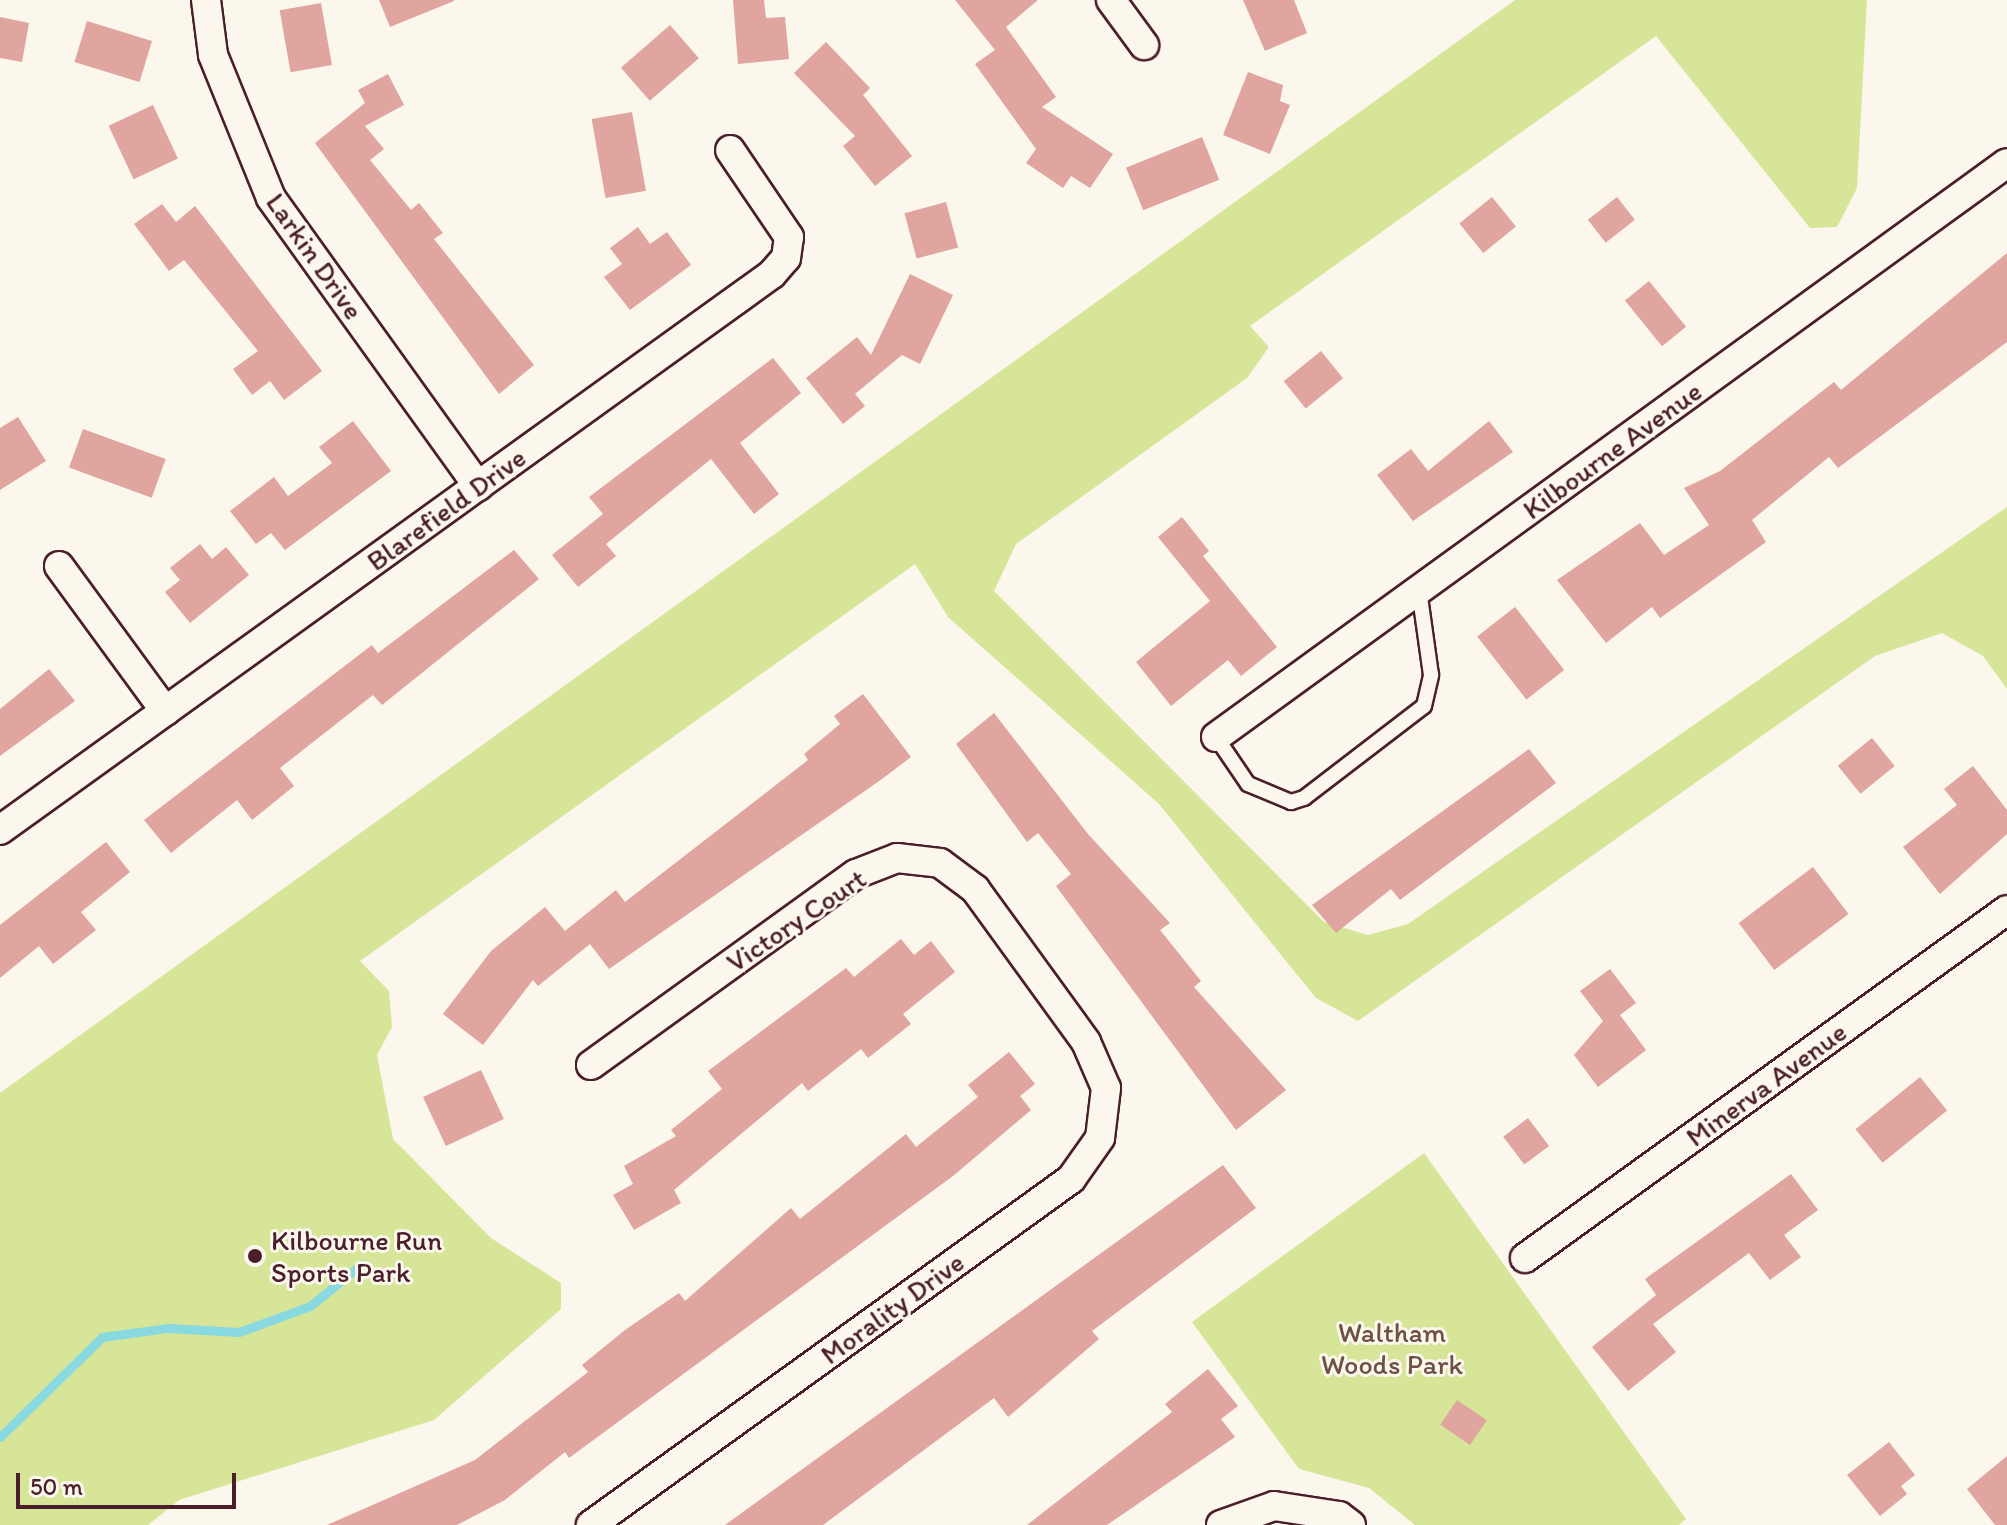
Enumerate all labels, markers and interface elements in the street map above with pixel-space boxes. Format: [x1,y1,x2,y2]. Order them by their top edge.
street label: Larkin Drive [259,186,371,326]
street label: Kilbourne Avenue [1517,374,1707,526]
street label: Blarefield Drive [360,440,532,578]
street label: Victory Court [720,861,872,979]
street label: Minerva Avenue [1679,1015,1853,1153]
place label: Kilbourne Run Sports Park [271,1223,443,1289]
street label: Morality Drive [814,1245,970,1371]
marker: Kilbourne Run Sports Park [246,1247,264,1265]
park label: Waltham Woods Park [1322,1315,1462,1381]
scale bar [20,1457,240,1507]
text: 50 m [30,1472,83,1501]

